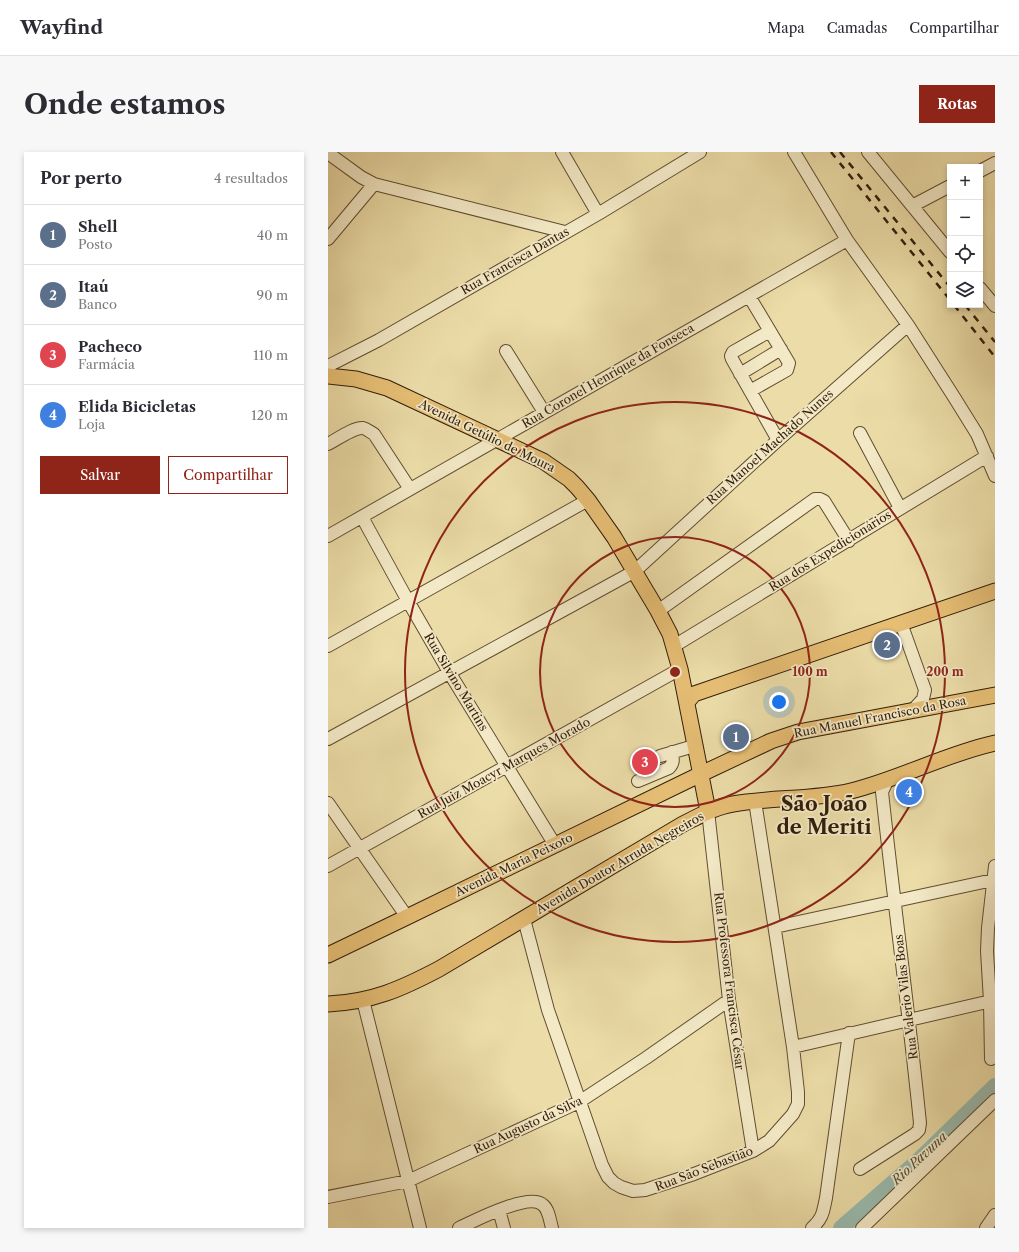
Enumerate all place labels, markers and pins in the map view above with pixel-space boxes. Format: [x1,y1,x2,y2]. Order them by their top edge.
pin: 2 [874,630,900,660]
centre of rings [668,665,682,679]
pin: 1 [723,722,749,752]
pin: 3 [632,747,658,777]
pin: 4 [896,777,922,807]

